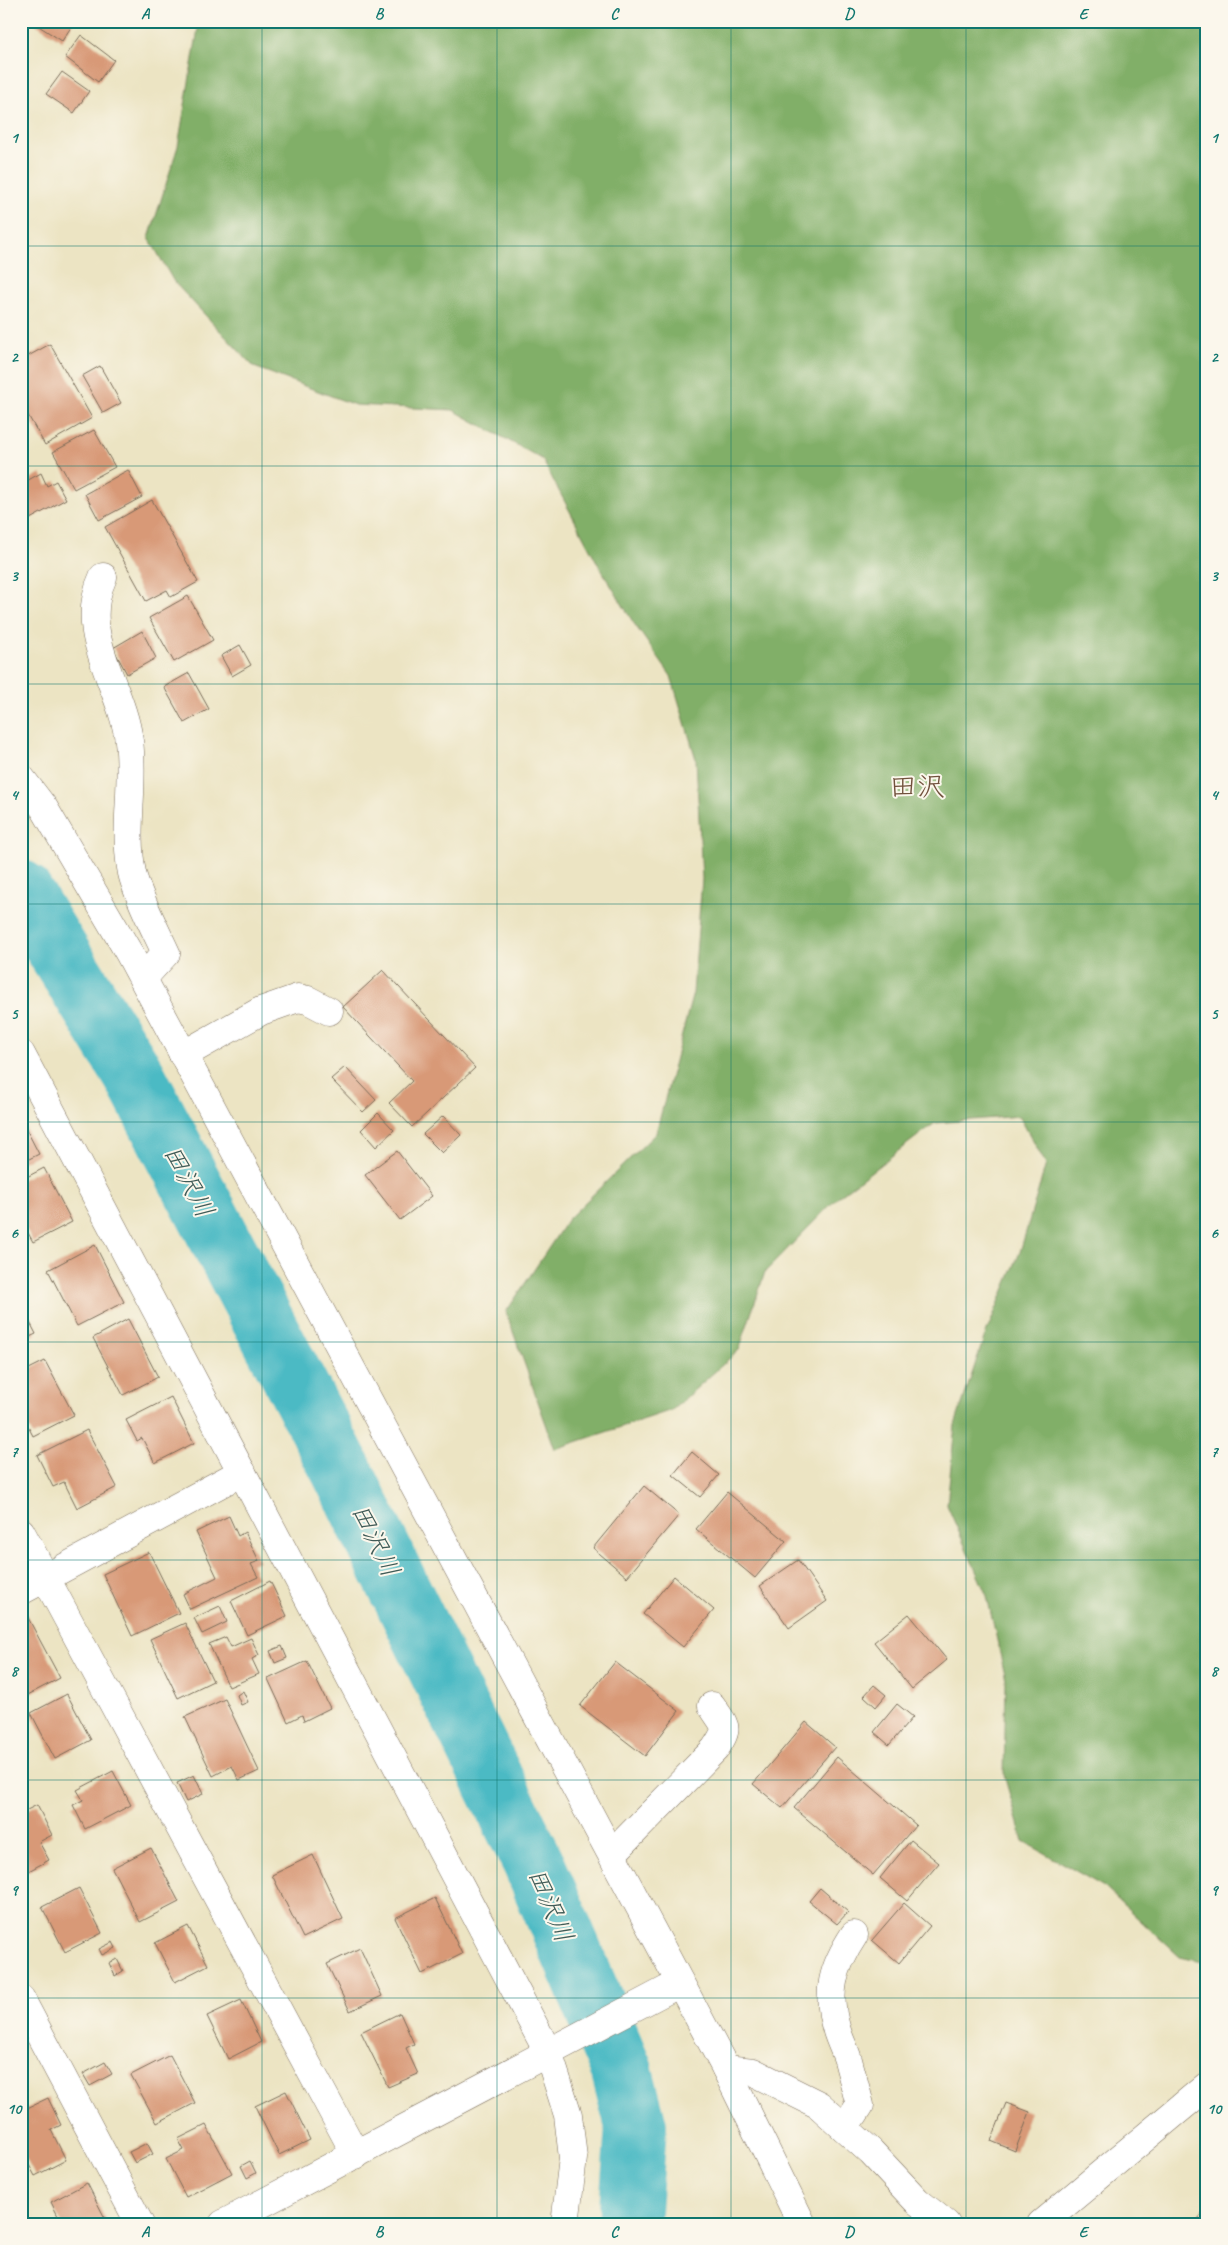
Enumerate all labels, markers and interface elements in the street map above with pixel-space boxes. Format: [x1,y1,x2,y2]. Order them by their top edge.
text: A [141,4,151,24]
text: B [375,4,385,24]
text: C [610,4,620,24]
text: D [844,4,855,24]
text: E [1079,4,1090,24]
text: 1 [10,128,19,148]
text: 1 [1210,128,1219,148]
text: 2 [10,347,19,367]
text: 2 [1210,347,1219,367]
text: 3 [10,566,19,586]
text: 3 [1210,566,1219,586]
district label: 田沢 [889,769,945,804]
text: 4 [10,785,19,805]
text: 4 [1210,785,1219,805]
text: 5 [11,1004,20,1024]
text: 5 [1211,1004,1220,1024]
water label: 田沢川 [156,1139,221,1223]
text: 6 [10,1223,19,1243]
text: 6 [1210,1223,1219,1243]
text: 7 [10,1442,19,1462]
text: 7 [1210,1442,1219,1462]
water label: 田沢川 [344,1498,407,1583]
text: 8 [10,1661,19,1681]
text: 8 [1210,1661,1219,1681]
water label: 田沢川 [520,1863,581,1948]
text: 9 [10,1880,19,1900]
text: 9 [1210,1880,1219,1900]
text: 10 [7,2099,23,2119]
text: 10 [1207,2099,1223,2119]
text: A [141,2222,151,2242]
text: B [375,2222,385,2242]
text: C [610,2222,620,2242]
text: D [844,2222,855,2242]
text: E [1079,2222,1090,2242]

